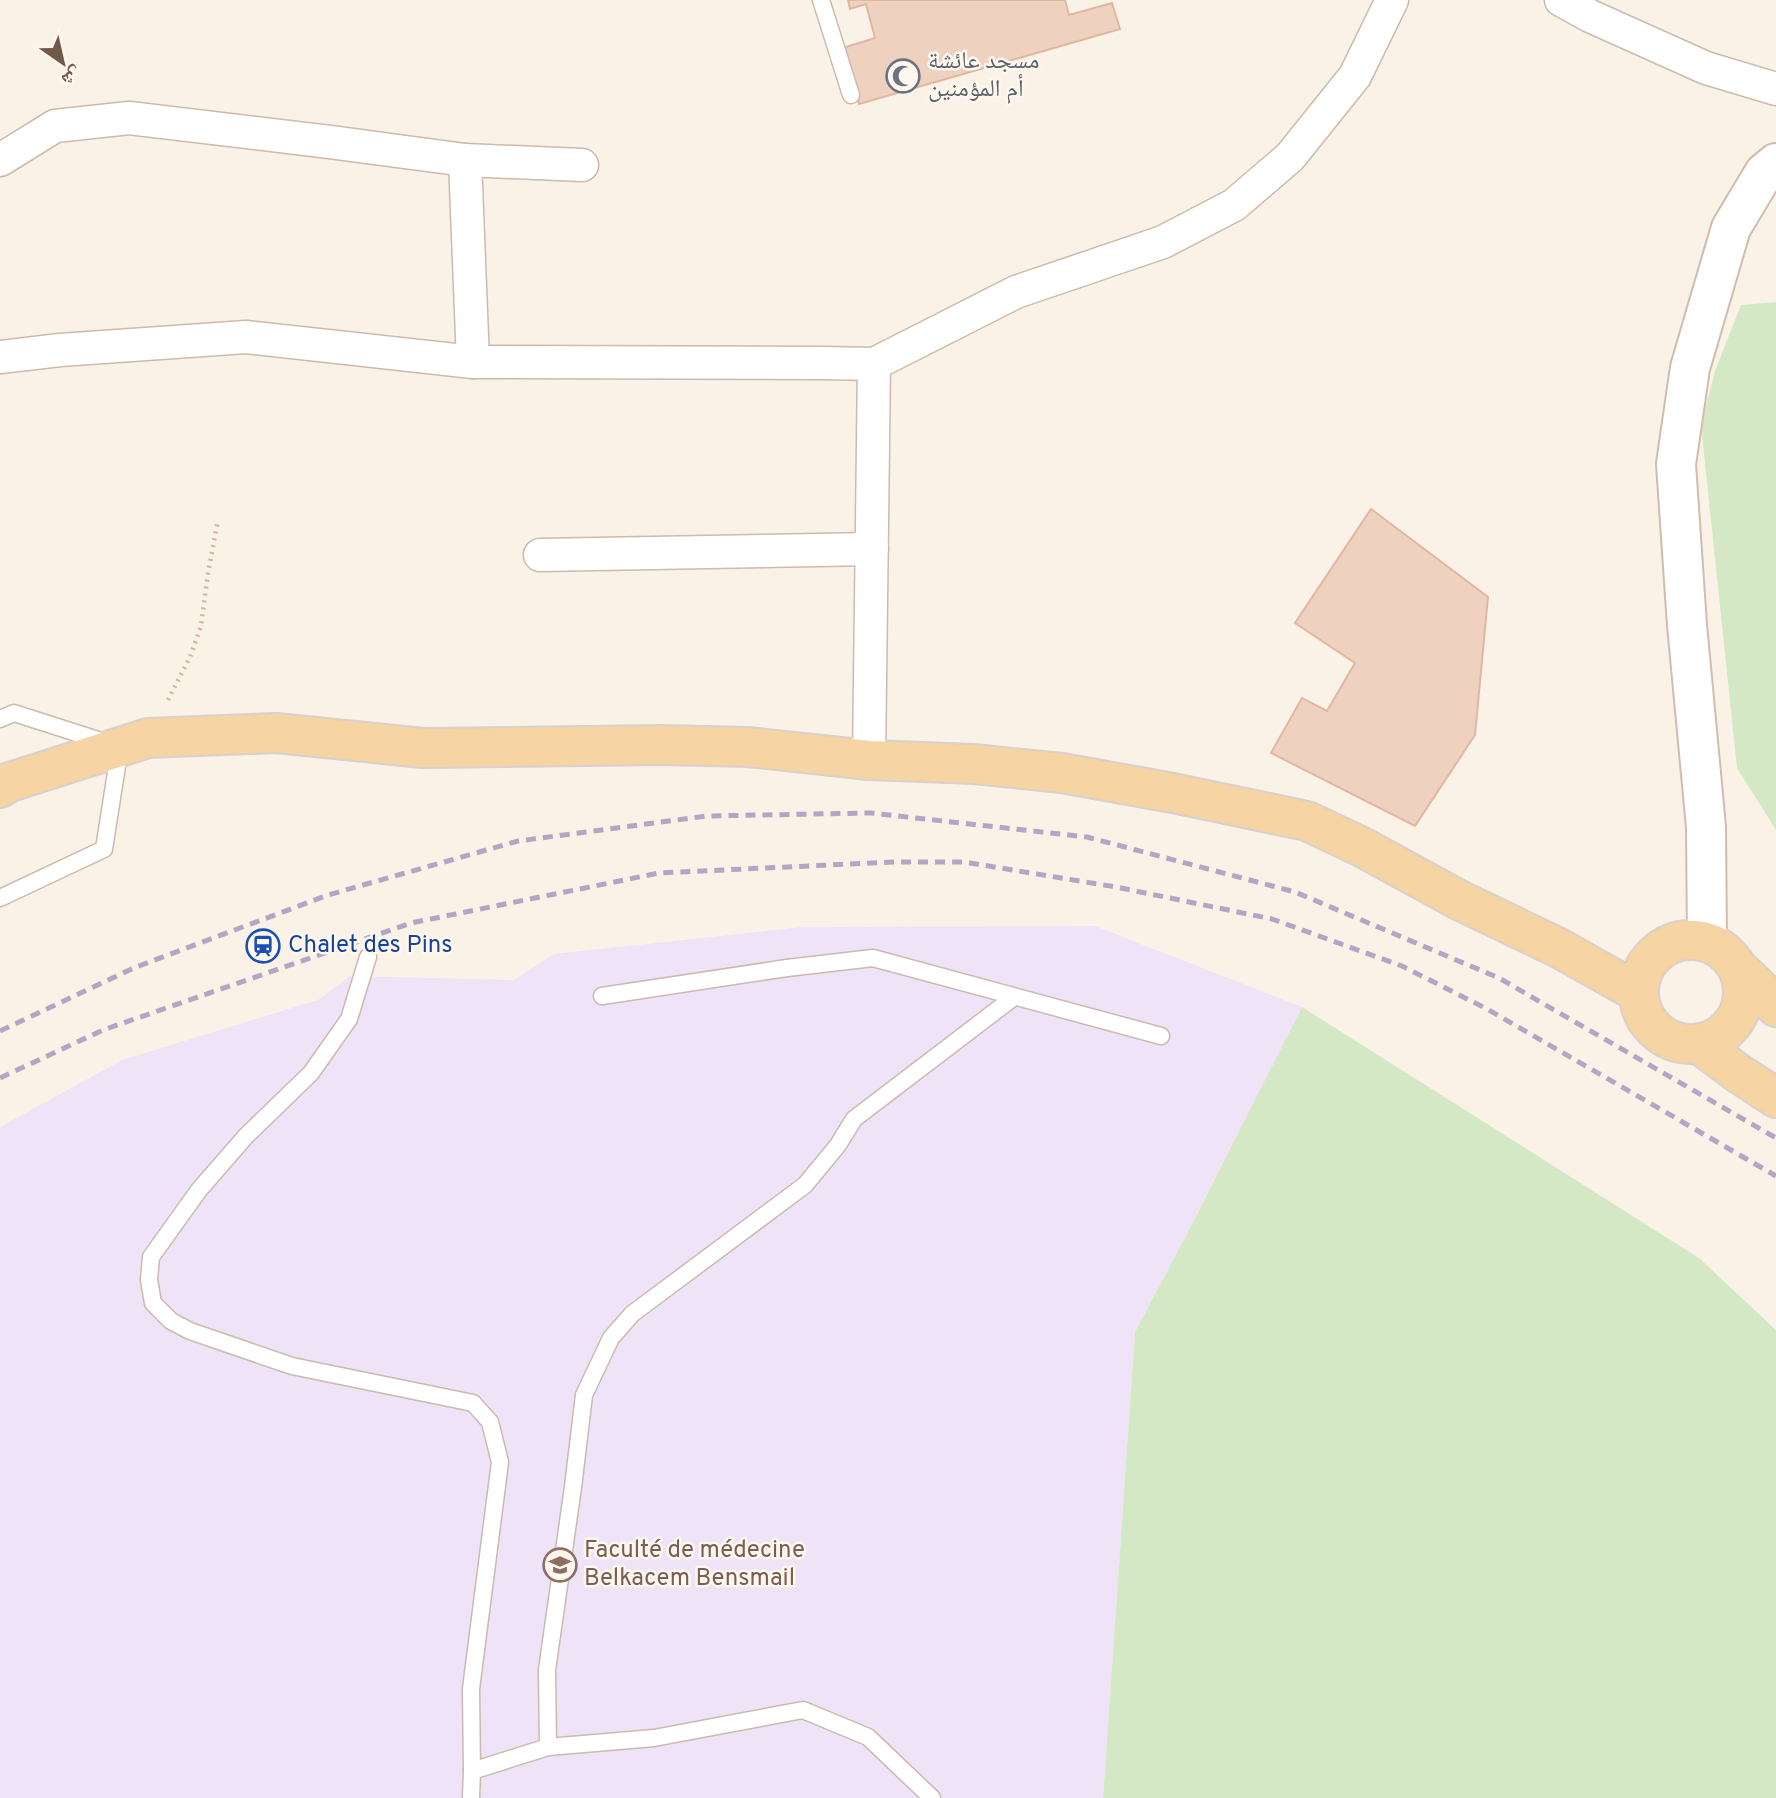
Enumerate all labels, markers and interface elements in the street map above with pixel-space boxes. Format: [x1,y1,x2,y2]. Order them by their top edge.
north arrow [28,28,98,98]
place label: مسجد عائشة أم المؤمنين [928,47,1039,105]
mosque icon: مسجد عائشة أم المؤمنين [884,57,922,95]
text: ش [56,60,86,91]
station icon: Chalet des Pins [244,927,282,965]
place label: Chalet des Pins [288,931,453,961]
place label: Faculté de médecine Belkacem Bensmail [584,1536,805,1594]
school or university icon: Faculté de médecine Belkacem Bensmail [541,1546,579,1584]

